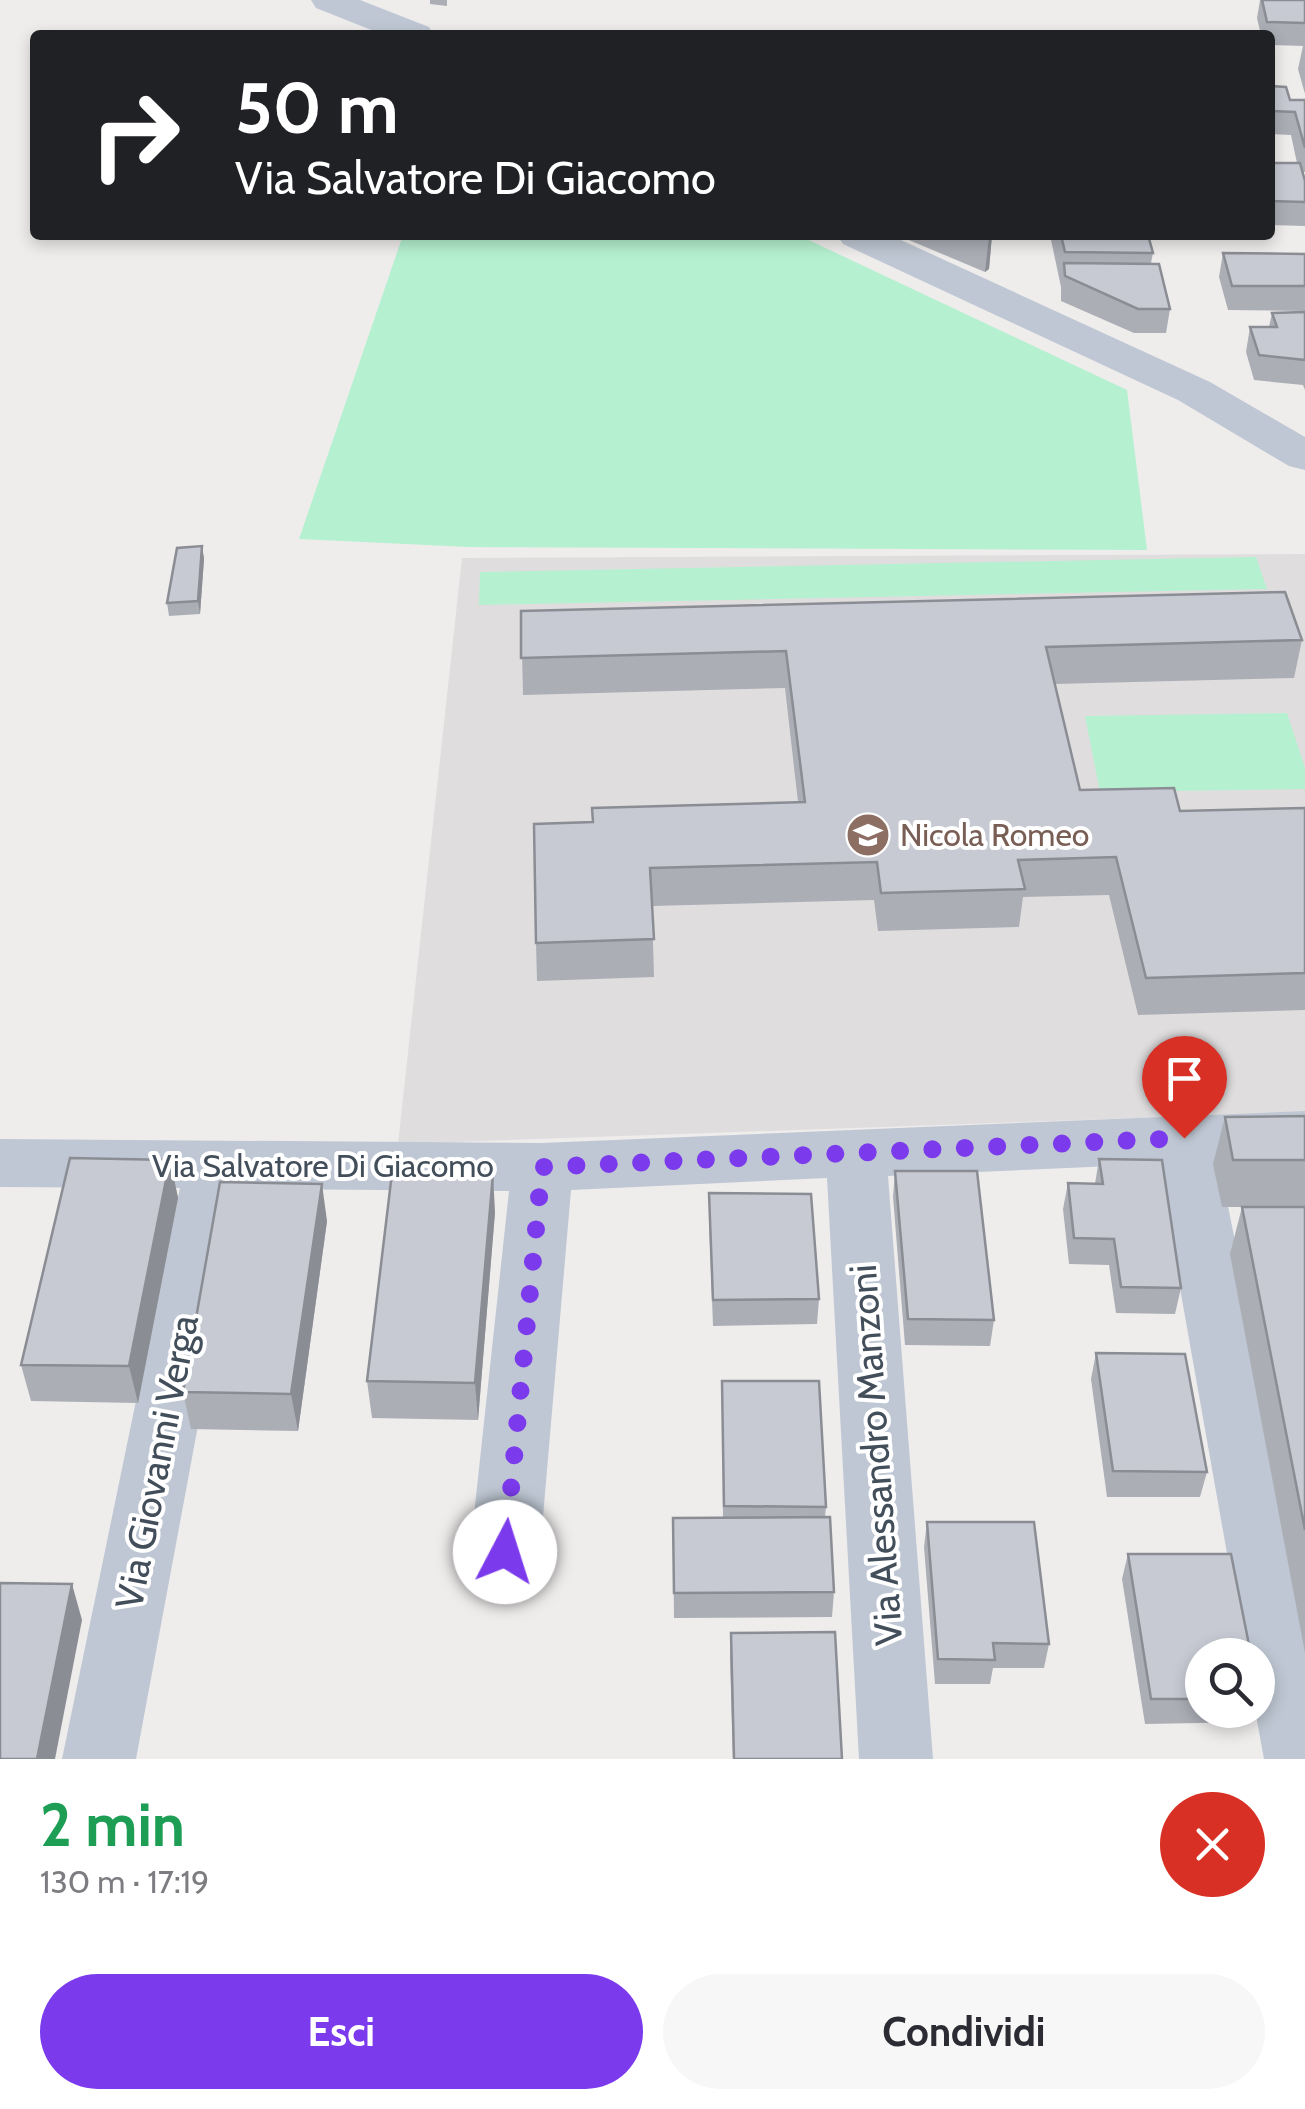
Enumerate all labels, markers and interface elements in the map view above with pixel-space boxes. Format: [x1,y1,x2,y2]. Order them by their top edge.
text: 50 m [235,65,399,151]
icon: right [70,70,200,200]
text: Via Salvatore Di Giacomo [235,151,716,205]
school or university icon: Nicola Romeo [845,812,891,858]
place label: Nicola Romeo [900,815,1089,854]
pin [1142,1036,1227,1139]
icon: arrive [1157,1051,1212,1106]
street label: Via Salvatore Di Giacomo [152,1146,494,1185]
street label: Via Alessandro Manzoni [839,1263,912,1647]
street label: Via Giovanni Verga [105,1311,208,1613]
position arrow [453,1500,557,1604]
map controls [1185,1638,1275,1728]
button: search [1185,1638,1275,1728]
text: 2 min [40,1788,185,1861]
button: close [1160,1792,1265,1897]
text: 130 m · 17:19 [40,1862,209,1901]
button: Esci [40,1974,643,2089]
button: Condividi [663,1974,1265,2089]

